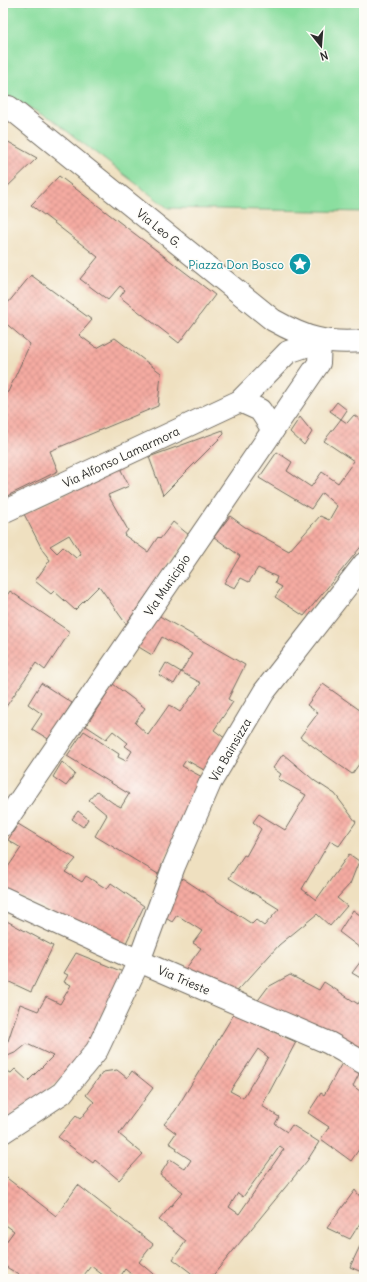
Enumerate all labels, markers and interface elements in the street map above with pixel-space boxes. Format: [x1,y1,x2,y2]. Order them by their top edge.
north arrow [301,26,341,66]
text: N [318,48,330,63]
street label: Via Leo G. [134,205,184,251]
place icon: Piazza Don Bosco [287,251,313,277]
place label: Piazza Don Bosco [188,257,284,272]
street label: Via Alfonso Lamarmora [60,423,182,491]
street label: Via Municipio [141,551,193,619]
street label: Via Bainsizza [206,716,254,784]
street label: Via Trieste [156,962,212,998]

